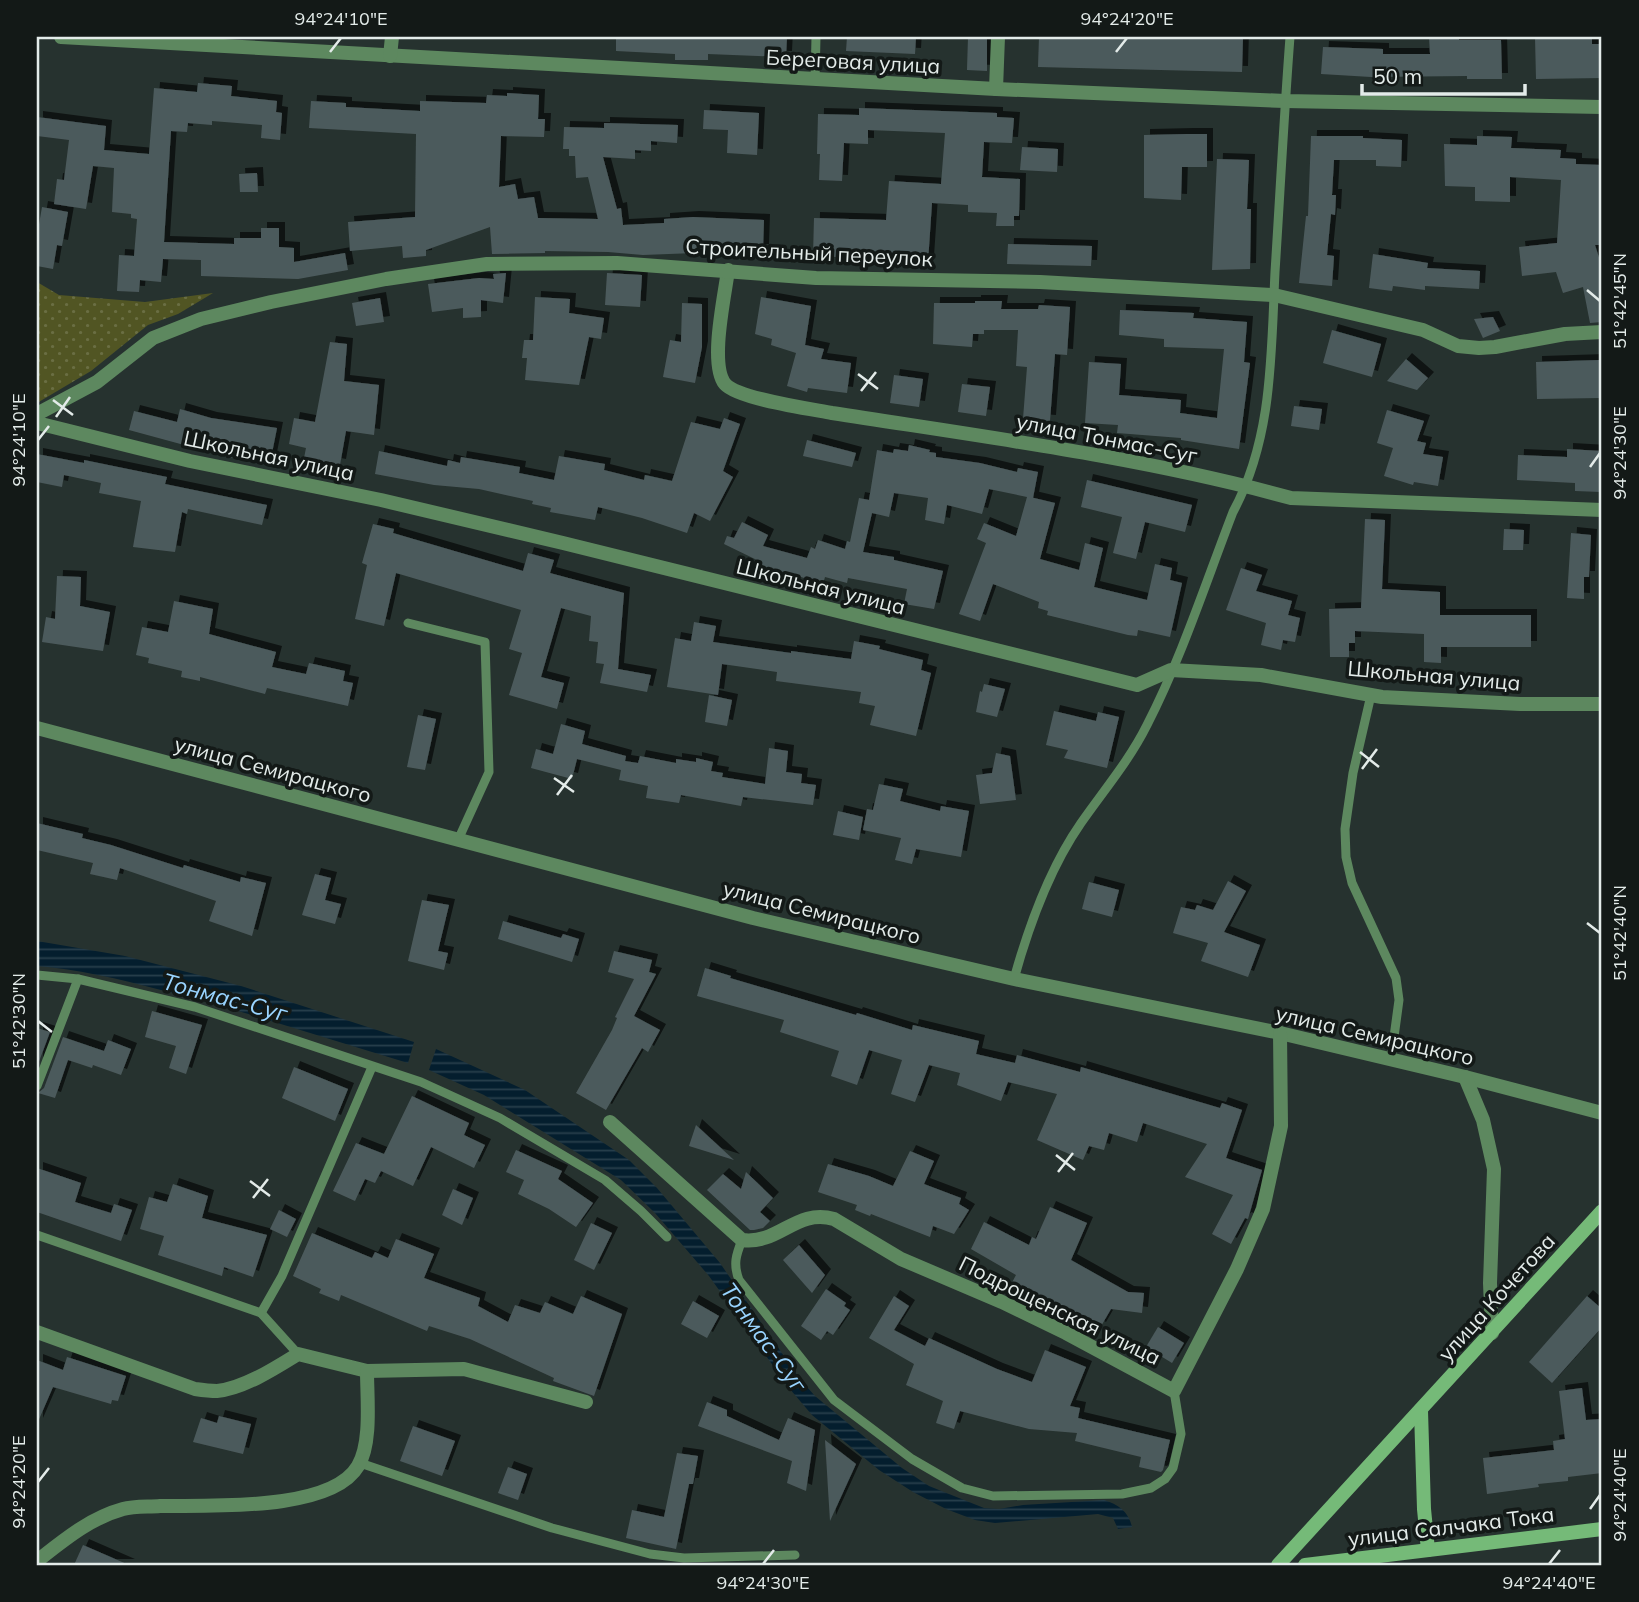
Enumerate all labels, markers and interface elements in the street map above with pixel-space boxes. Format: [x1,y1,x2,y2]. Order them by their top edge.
text: 94°24'10"E [294,7,388,30]
text: 94°24'20"E [1080,7,1174,30]
street label: Береговая улица [765,43,941,79]
scale bar [1362,52,1525,96]
text: 50 m [1373,63,1422,89]
street label: Строительный переулок [685,233,934,271]
text: 51°42'45"N [1608,253,1631,349]
text: 94°24'10"E [7,393,30,487]
text: 94°24'30"E [1608,406,1631,500]
street label: улица Тонмас-Суг [1014,408,1200,468]
street label: Школьная улица [181,424,357,486]
street label: Школьная улица [734,552,908,620]
street label: Школьная улица [1346,654,1522,696]
street label: улица Семирацкого [172,730,374,808]
street label: улица Семирацкого [721,875,923,949]
text: 51°42'40"N [1608,885,1631,981]
water label: Тонмас-Суг [159,966,291,1028]
text: 51°42'30"N [7,973,30,1069]
street label: улица Семирацкого [1273,1000,1477,1070]
street label: улица Кочетова [1432,1228,1560,1366]
street label: Подрощенская улица [955,1250,1165,1370]
water label: Тонмас-Суг [715,1277,814,1398]
text: 94°24'20"E [7,1435,30,1529]
text: 94°24'40"E [1608,1448,1631,1542]
street label: улица Салчака Тока [1346,1500,1556,1552]
text: 94°24'30"E [716,1571,810,1594]
text: 94°24'40"E [1502,1571,1596,1594]

